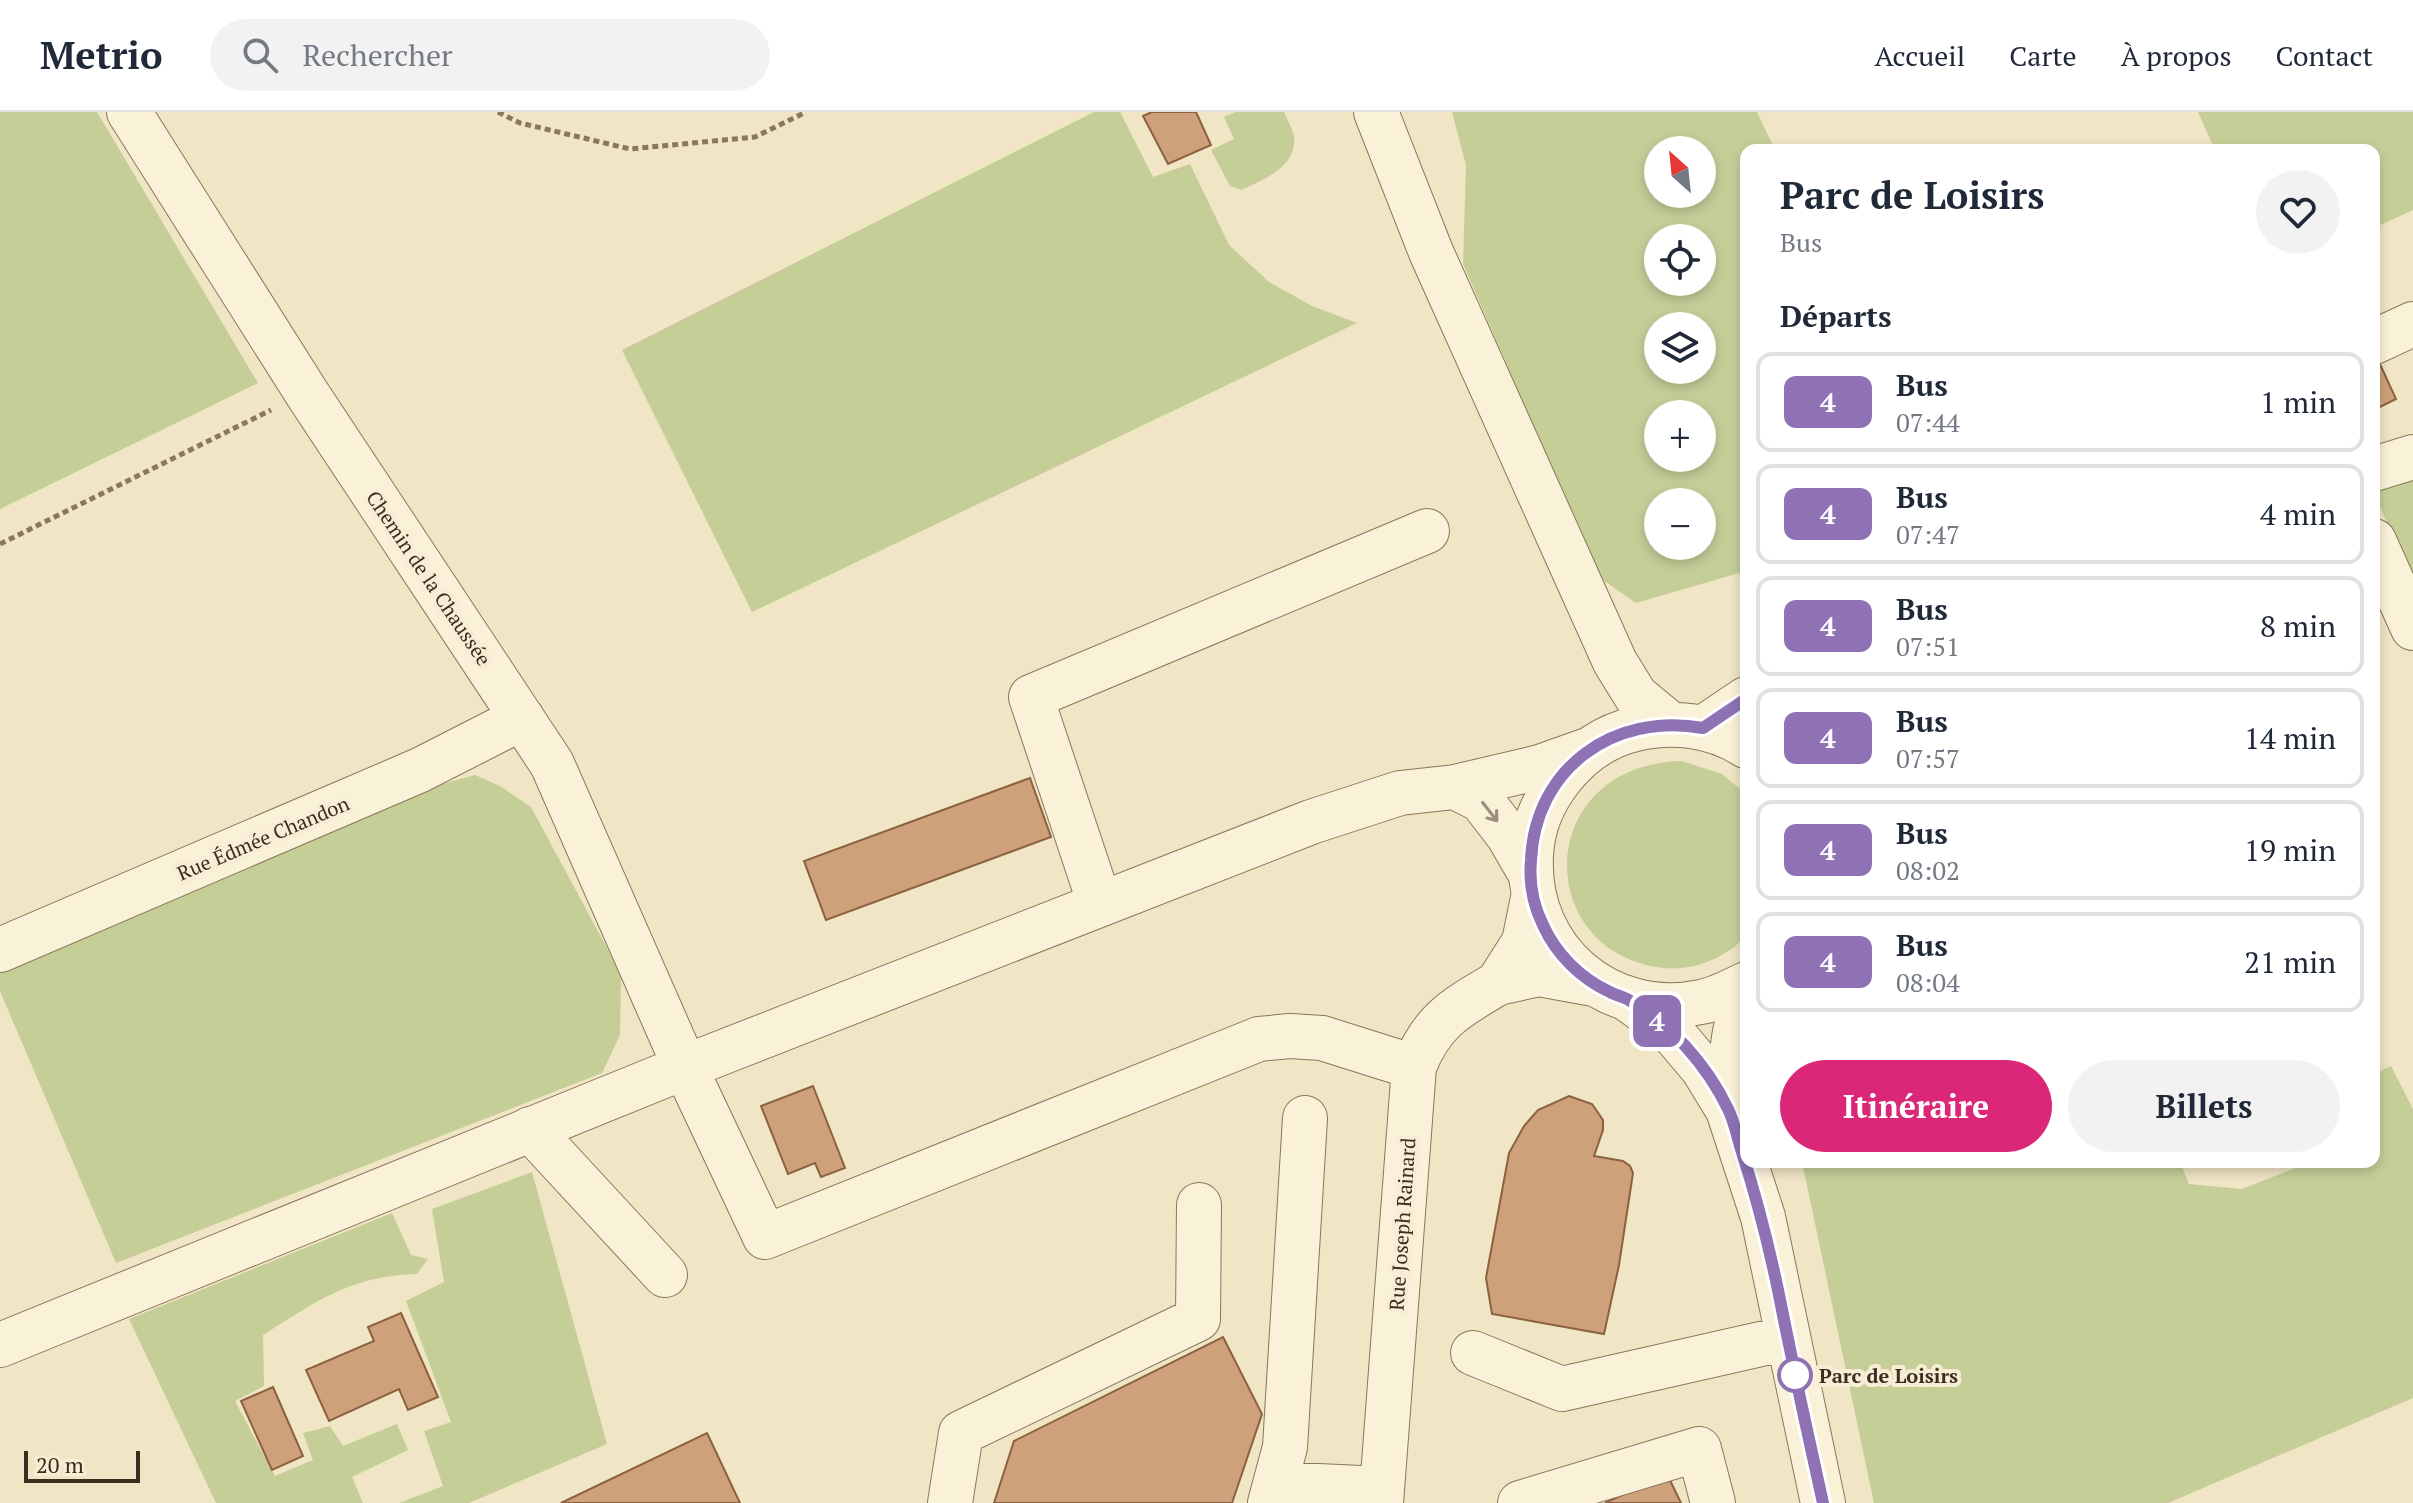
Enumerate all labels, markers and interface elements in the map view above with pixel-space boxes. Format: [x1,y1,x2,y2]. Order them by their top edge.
search box [210,19,770,91]
text: Metrio [40,30,162,80]
icon: search [238,33,282,77]
text: Rechercher [302,35,453,75]
text: Accueil [1875,37,1965,74]
text: Carte [2009,37,2077,74]
text: À propos [2121,37,2232,74]
text: Contact [2276,37,2373,74]
north arrow [1644,136,1716,208]
map controls [1644,136,1716,560]
text: Parc de Loisirs [1780,170,2044,220]
button: heart [2256,170,2340,254]
button: locate [1644,224,1716,296]
text: Bus [1780,225,1822,259]
text: Départs [1780,296,1892,336]
button: layers [1644,312,1716,384]
text: Bus [1896,365,1948,405]
text: 1 min [2260,382,2336,422]
text: 4 [1820,383,1836,420]
button: + [1644,400,1716,472]
text: 07:44 [1896,405,1960,439]
text: Bus [1896,477,1948,517]
street label: Chemin de la Chaussée [360,485,498,671]
button: − [1644,488,1716,560]
text: 4 min [2260,494,2336,534]
text: 4 [1820,495,1836,532]
text: 07:47 [1896,517,1960,551]
text: Bus [1896,589,1948,629]
text: 8 min [2260,606,2336,646]
text: 4 [1820,607,1836,644]
text: 07:51 [1896,629,1960,663]
text: Bus [1896,701,1948,741]
text: 14 min [2244,718,2336,758]
text: 4 [1820,719,1836,756]
text: 07:57 [1896,741,1960,775]
street label: Rue Édmée Chandon [173,789,353,887]
one-way arrow [1481,801,1499,822]
text: Bus [1896,813,1948,853]
text: 19 min [2244,830,2336,870]
text: 4 [1820,831,1836,868]
text: 08:02 [1896,853,1960,887]
text: Bus [1896,925,1948,965]
text: 21 min [2244,942,2336,982]
text: 4 [1820,943,1836,980]
text: 08:04 [1896,965,1960,999]
line badge: 4 [1631,995,1683,1047]
text: 4 [1649,1002,1665,1039]
button: Itinéraire [1780,1060,2052,1152]
button: Billets [2068,1060,2340,1152]
street label: Rue Joseph Rainard [1382,1137,1422,1311]
marker: Parc de Loisirs [1778,1358,1812,1392]
place label: Parc de Loisirs [1819,1362,1958,1389]
scale bar [24,1447,140,1483]
text: 20 m [36,1450,84,1479]

